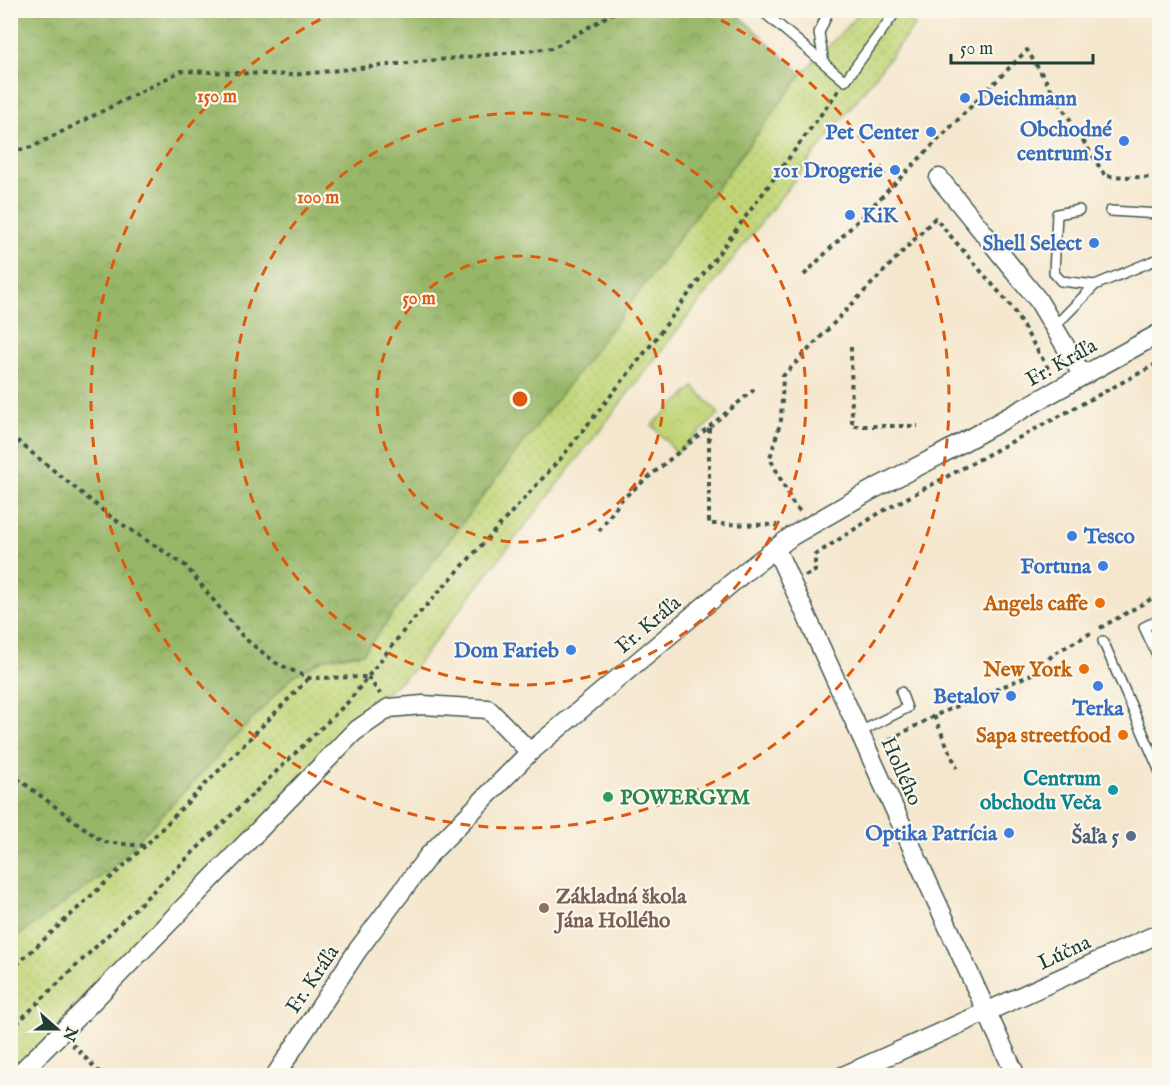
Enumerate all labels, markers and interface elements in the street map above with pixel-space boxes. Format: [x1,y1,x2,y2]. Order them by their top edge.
scale bar [951,27,1094,65]
text: 50 m [960,38,993,61]
text: 150 m [197,86,237,109]
place label: Deichmann [977,86,1077,113]
marker: Deichmann [958,91,972,105]
place label: Obchodné centrum S1 [1017,117,1112,168]
place label: Pet Center [825,120,919,147]
marker: Pet Center [924,125,938,139]
marker: Obchodné centrum S1 [1117,134,1131,148]
place label: 101 Drogerie [773,158,883,185]
marker: 101 Drogerie [888,163,902,177]
text: 100 m [297,187,339,210]
place label: KiK [862,203,899,230]
marker: KiK [843,208,857,222]
place label: Shell Select [982,231,1083,258]
marker: Shell Select [1087,236,1101,250]
text: 50 m [402,288,436,311]
street label: Fr. Kráľa [1021,332,1103,394]
centre of rings [510,389,530,409]
place label: Tesco [1083,524,1136,551]
marker: Tesco [1065,529,1079,543]
place label: Fortuna [1021,554,1092,581]
marker: Fortuna [1096,559,1110,573]
street label: Fr. Kráľa [611,589,688,660]
place label: Angels caffe [983,591,1088,618]
marker: Angels caffe [1093,596,1107,610]
place label: Dom Farieb [454,638,559,665]
marker: Dom Farieb [564,643,578,657]
place label: New York [982,657,1073,684]
marker: New York [1077,662,1091,676]
marker: Terka [1091,679,1105,693]
place label: Betalov [933,684,1000,711]
marker: Betalov [1004,689,1018,703]
place label: Terka [1071,696,1124,723]
place label: Sapa streetfood [976,723,1112,750]
marker: Sapa streetfood [1116,728,1130,742]
street label: Hollého [874,733,928,810]
place label: Centrum obchodu Veča [980,766,1102,817]
marker: Centrum obchodu Veča [1106,783,1120,797]
place label: POWERGYM [620,785,750,812]
marker: POWERGYM [601,790,615,804]
place label: Optika Patrícia [865,821,998,848]
place label: Šaľa 5 [1072,823,1119,851]
marker: Optika Patrícia [1002,826,1016,840]
marker: Šaľa 5 [1124,829,1138,843]
place label: Základná škola Jána Hollého [553,884,687,935]
marker: Základná škola Jána Hollého [537,901,551,915]
street label: Lúčna [1034,929,1096,977]
street label: Fr. Kráľa [281,940,346,1019]
north arrow [27,999,87,1059]
text: N [57,1023,81,1044]

